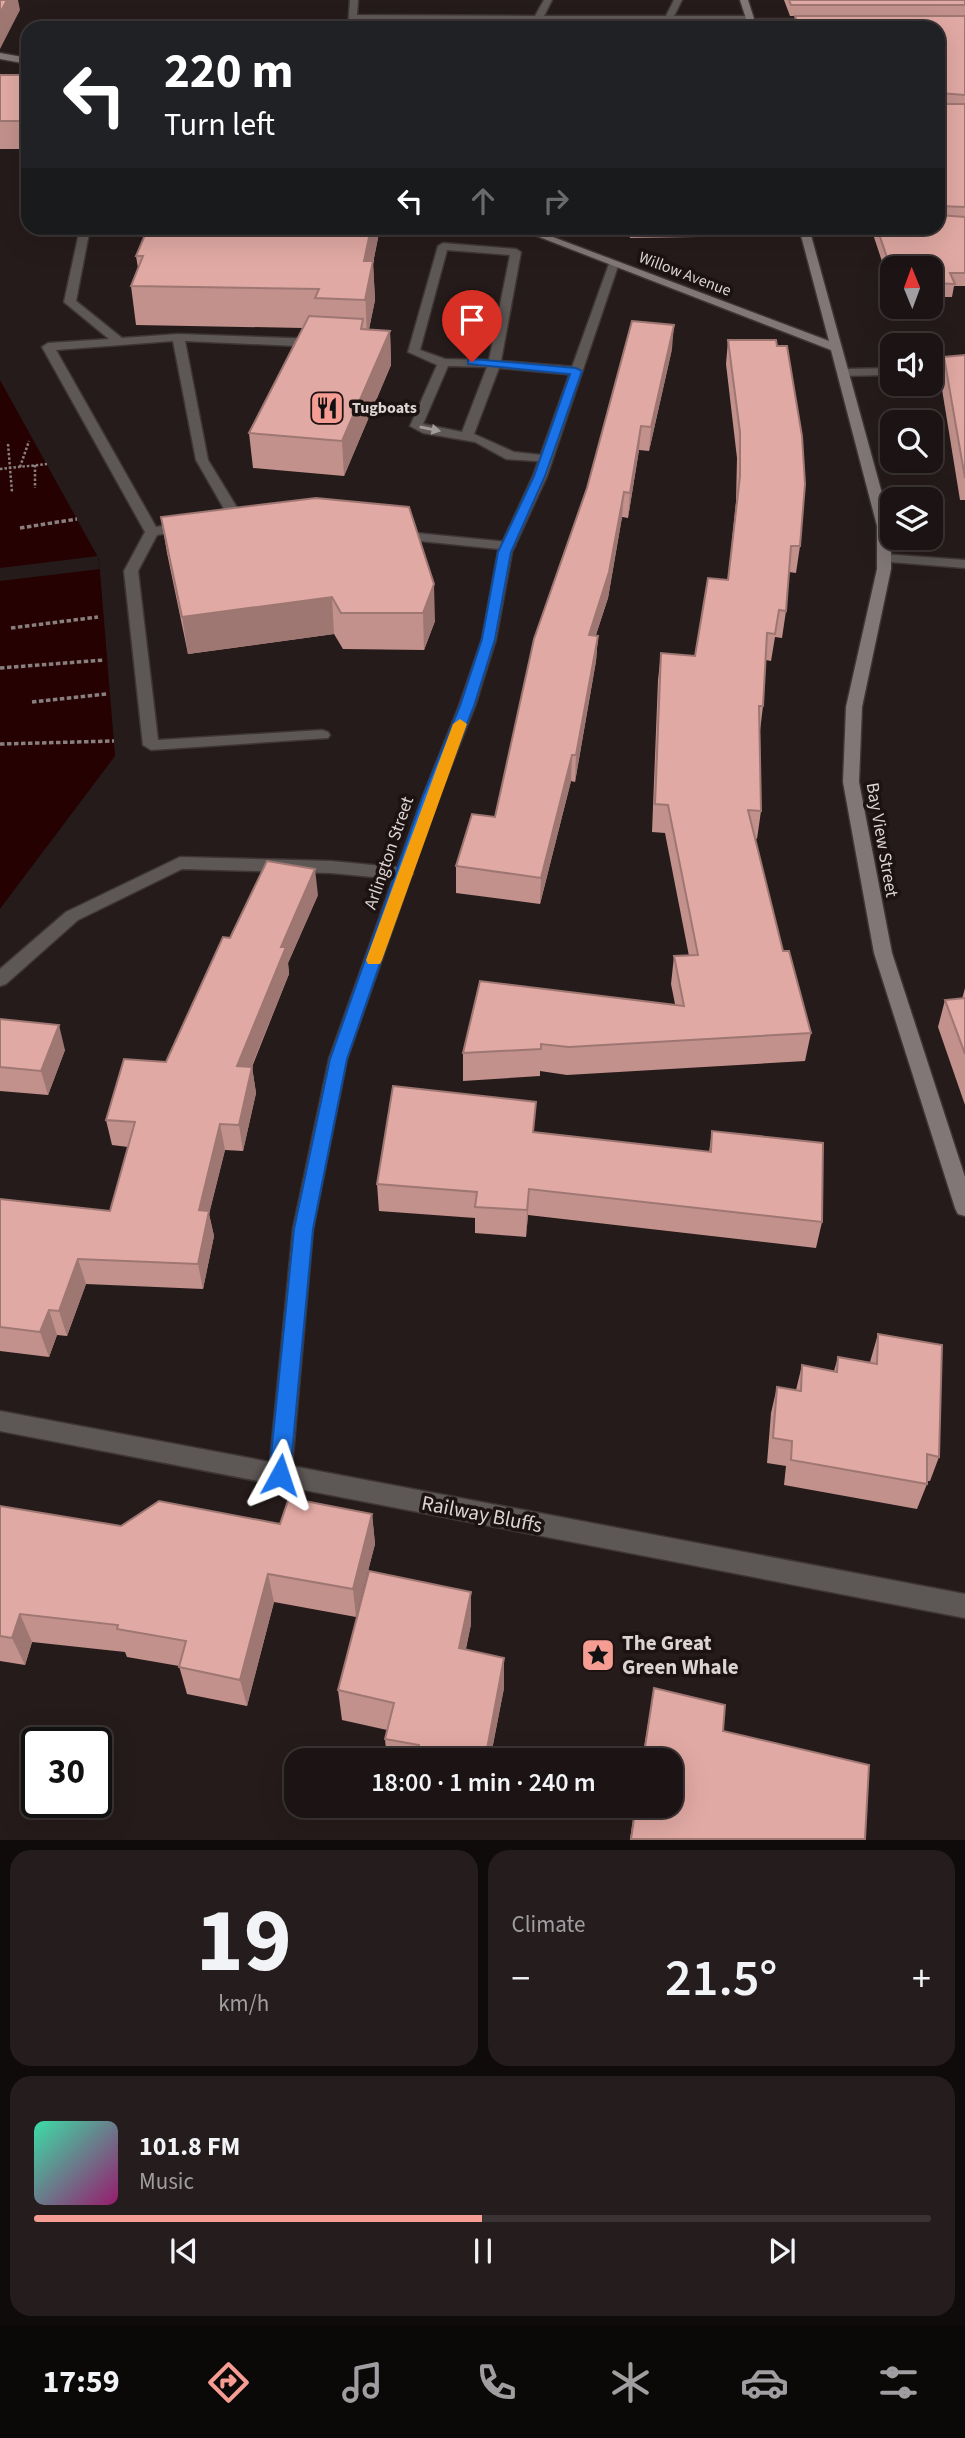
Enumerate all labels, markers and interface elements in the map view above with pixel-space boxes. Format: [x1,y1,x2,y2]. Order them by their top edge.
text: 220 m [164,37,293,107]
icon: left [49,49,140,140]
text: Turn left [164,102,275,148]
icon: left [391,182,429,220]
icon: ahead [464,182,502,220]
icon: right [537,182,575,220]
street label: Willow Avenue [636,246,734,302]
north arrow [880,256,943,318]
map controls [880,256,943,550]
pin [442,290,502,362]
icon: arrive [453,301,491,339]
button: sound [880,333,943,396]
restaurant icon: Tugboats [308,389,346,427]
place label: Tugboats [352,397,417,419]
button: search [880,410,943,473]
one-way arrow [419,423,441,434]
button: layers [880,487,943,550]
street label: Bay View Street [860,781,904,899]
street label: Arlington Street [358,793,420,913]
position arrow [243,1438,317,1512]
street label: Railway Bluffs [419,1488,545,1540]
place label: The Great Green Whale [622,1628,739,1682]
place icon: The Great Green Whale [579,1636,617,1674]
speed limit sign: 30 [21,1727,112,1818]
text: 18:00 · 1 min · 240 m [371,1764,596,1801]
text: 19 [196,1877,292,2006]
text: Climate [512,1908,585,1941]
text: 21.5° [665,1942,777,2016]
text: − [512,1952,530,2006]
text: + [912,1952,931,2006]
text: km/h [218,1987,269,2020]
text: 101.8 FM [139,2128,240,2165]
text: Music [139,2165,194,2198]
icon: previous [165,2232,203,2270]
icon: pause [464,2232,502,2270]
icon: next [763,2232,801,2270]
icon: directions [204,2358,253,2407]
icon: music [338,2358,387,2407]
icon: phone [472,2358,521,2407]
icon: climate [606,2358,655,2407]
icon: car [740,2358,789,2407]
icon: filters [874,2358,923,2407]
text: 17:59 [42,2359,120,2405]

